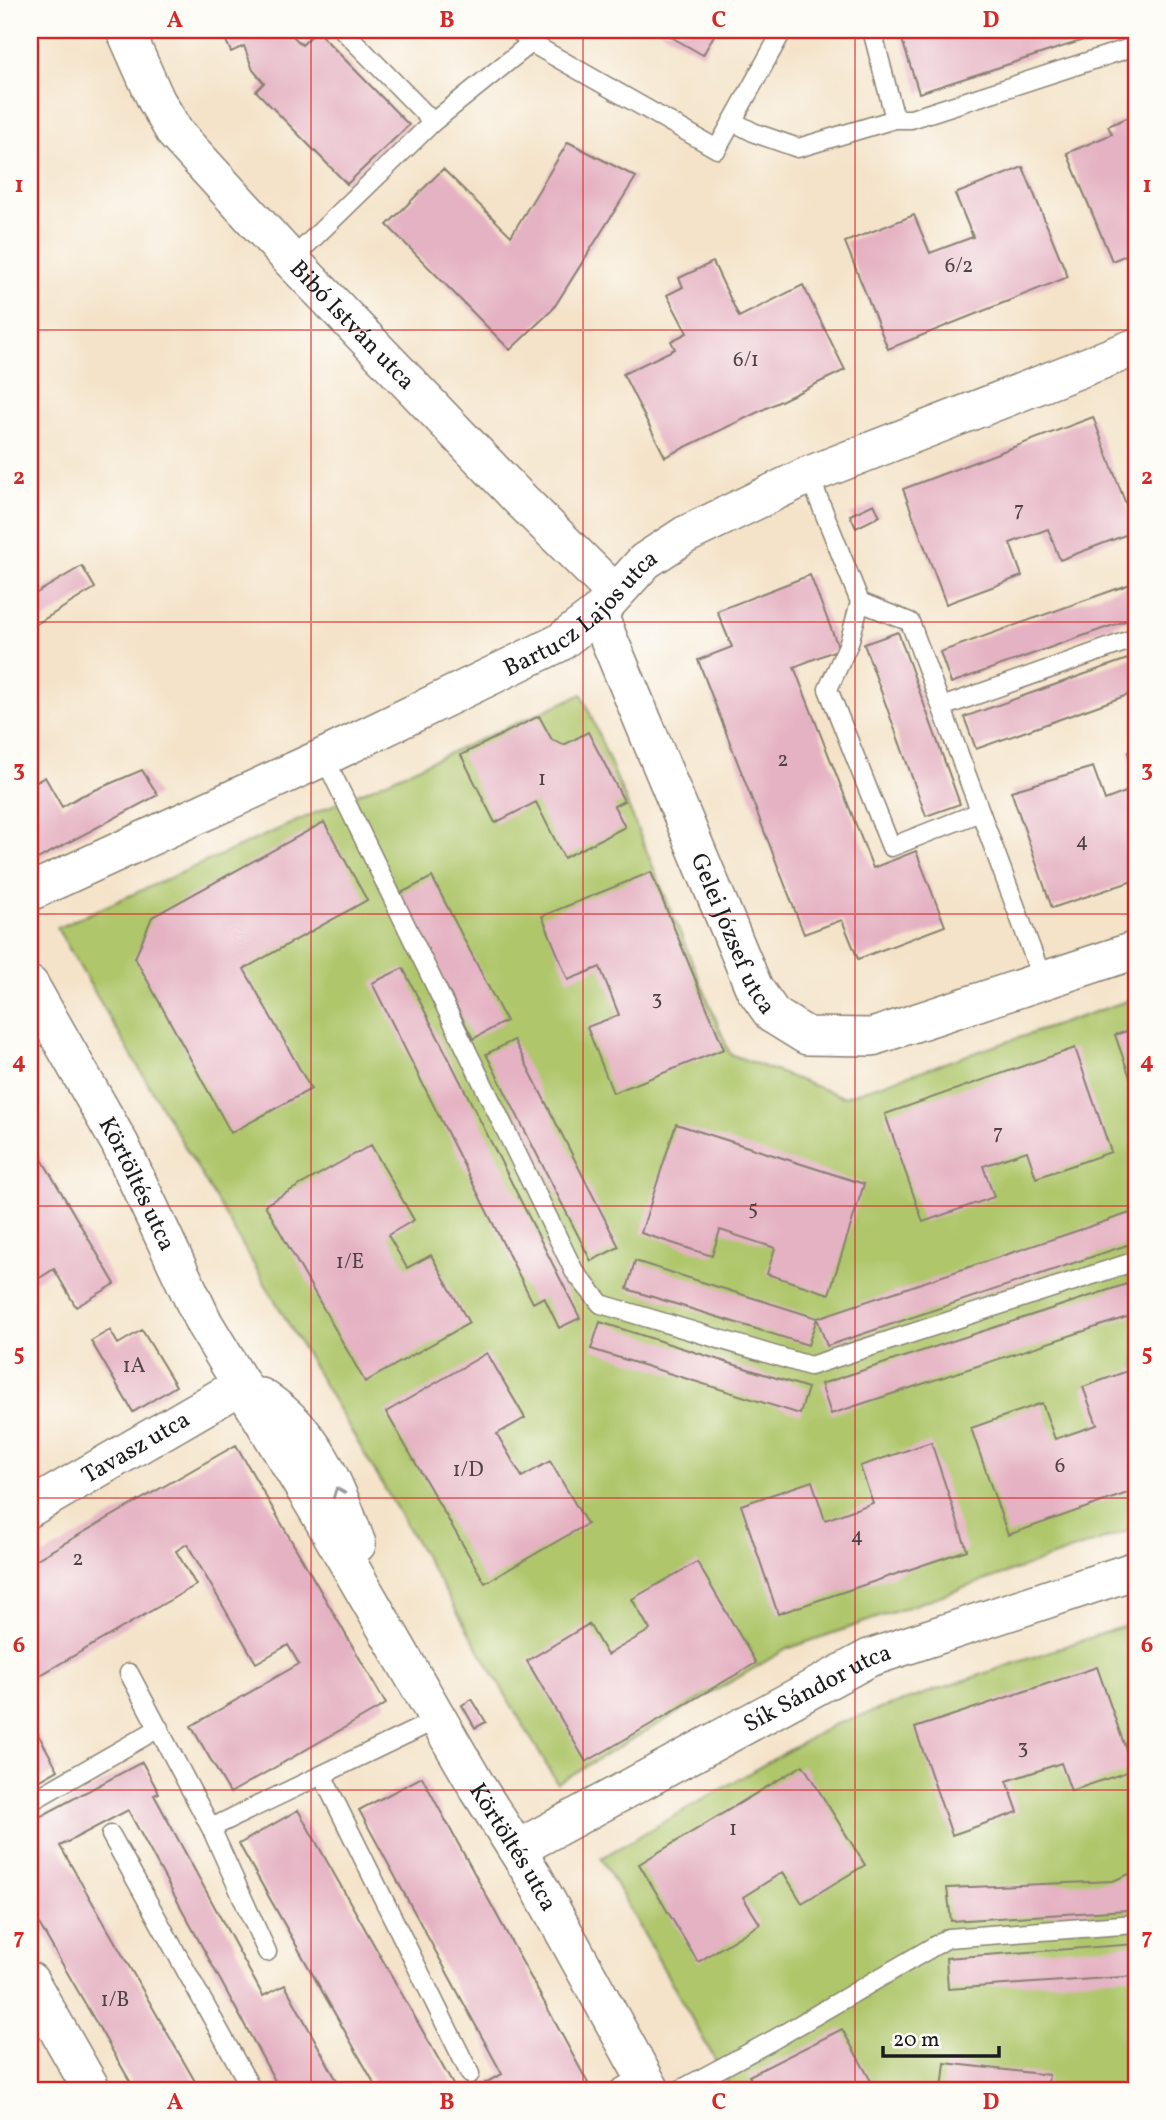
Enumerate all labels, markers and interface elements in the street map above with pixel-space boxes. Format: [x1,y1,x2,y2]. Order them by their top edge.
text: A [167,5,183,37]
text: B [439,5,455,37]
text: C [712,5,726,37]
text: D [983,5,1000,37]
text: 1 [14,170,24,202]
text: 1 [1142,170,1152,202]
house number: 6/2 [945,252,973,281]
street label: Bibó István utca [281,253,422,398]
house number: 6/1 [733,346,759,375]
text: 2 [13,462,25,494]
text: 2 [1141,462,1153,494]
house number: 7 [1014,496,1024,525]
street label: Bartucz Lajos utca [498,542,665,686]
house number: 2 [777,746,789,775]
text: 3 [13,754,25,786]
text: 3 [1141,754,1153,786]
house number: 1 [538,765,546,794]
house number: 4 [1076,827,1088,856]
street label: Gelei József utca [681,848,783,1022]
house number: 3 [652,984,662,1013]
text: 4 [12,1046,26,1078]
text: 4 [1140,1046,1154,1078]
street label: Körtöltés utca [89,1111,183,1257]
house number: 7 [993,1119,1003,1148]
house number: 5 [748,1194,758,1223]
house number: 1/E [336,1248,364,1277]
text: 5 [13,1338,25,1370]
text: 5 [1141,1338,1153,1370]
house number: 1A [123,1352,146,1381]
street label: Tavasz utca [76,1404,197,1493]
house number: 6 [1055,1452,1065,1481]
house number: 1/D [452,1456,484,1485]
one-way arrow [332,1487,346,1499]
house number: 4 [851,1522,863,1551]
house number: 2 [72,1545,84,1574]
text: 6 [13,1630,25,1662]
text: 6 [1141,1630,1153,1662]
street label: Sík Sándor utca [738,1637,896,1742]
house number: 3 [1018,1733,1028,1762]
street label: Körtöltés utca [460,1777,564,1918]
house number: 1 [729,1815,737,1844]
text: 7 [14,1922,25,1954]
text: 7 [1142,1922,1153,1954]
house number: 1/B [101,1986,129,2015]
scale bar [883,2015,998,2059]
text: 20 m [893,2026,939,2055]
text: A [167,2087,183,2119]
text: B [439,2087,455,2119]
text: C [712,2087,726,2119]
text: D [983,2087,1000,2119]

